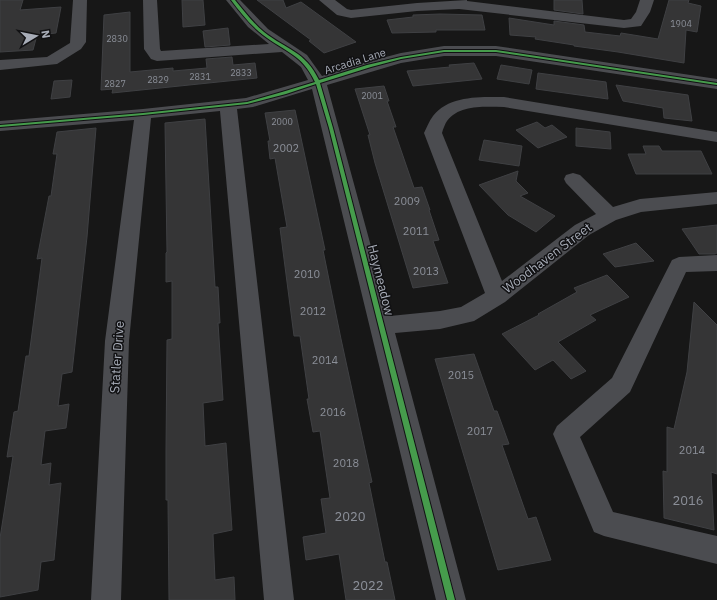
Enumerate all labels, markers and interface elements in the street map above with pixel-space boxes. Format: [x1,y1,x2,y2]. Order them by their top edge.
north arrow [16,16,56,56]
house number: 1904 [670,18,692,29]
text: N [38,29,53,39]
house number: 2830 [106,33,128,44]
street label: Arcadia Lane [322,45,388,77]
house number: 2833 [230,67,252,78]
house number: 2831 [189,71,211,82]
house number: 2829 [147,74,169,85]
house number: 2827 [104,78,126,89]
house number: 2001 [361,90,383,101]
house number: 2000 [271,116,293,127]
house number: 2002 [273,141,299,155]
house number: 2009 [394,194,420,208]
street label: Woodhaven Street [499,219,595,297]
house number: 2011 [403,224,430,238]
street label: Haymeadow [364,243,398,317]
house number: 2013 [413,264,439,278]
house number: 2010 [294,267,320,281]
house number: 2012 [300,304,326,318]
street label: Statler Drive [106,320,128,394]
house number: 2014 [312,353,339,367]
house number: 2015 [448,368,474,382]
house number: 2016 [320,405,346,419]
house number: 2017 [467,424,493,438]
house number: 2014 [679,443,706,457]
house number: 2018 [333,456,359,470]
house number: 2016 [672,492,704,509]
house number: 2020 [334,508,366,525]
house number: 2022 [352,577,384,594]

